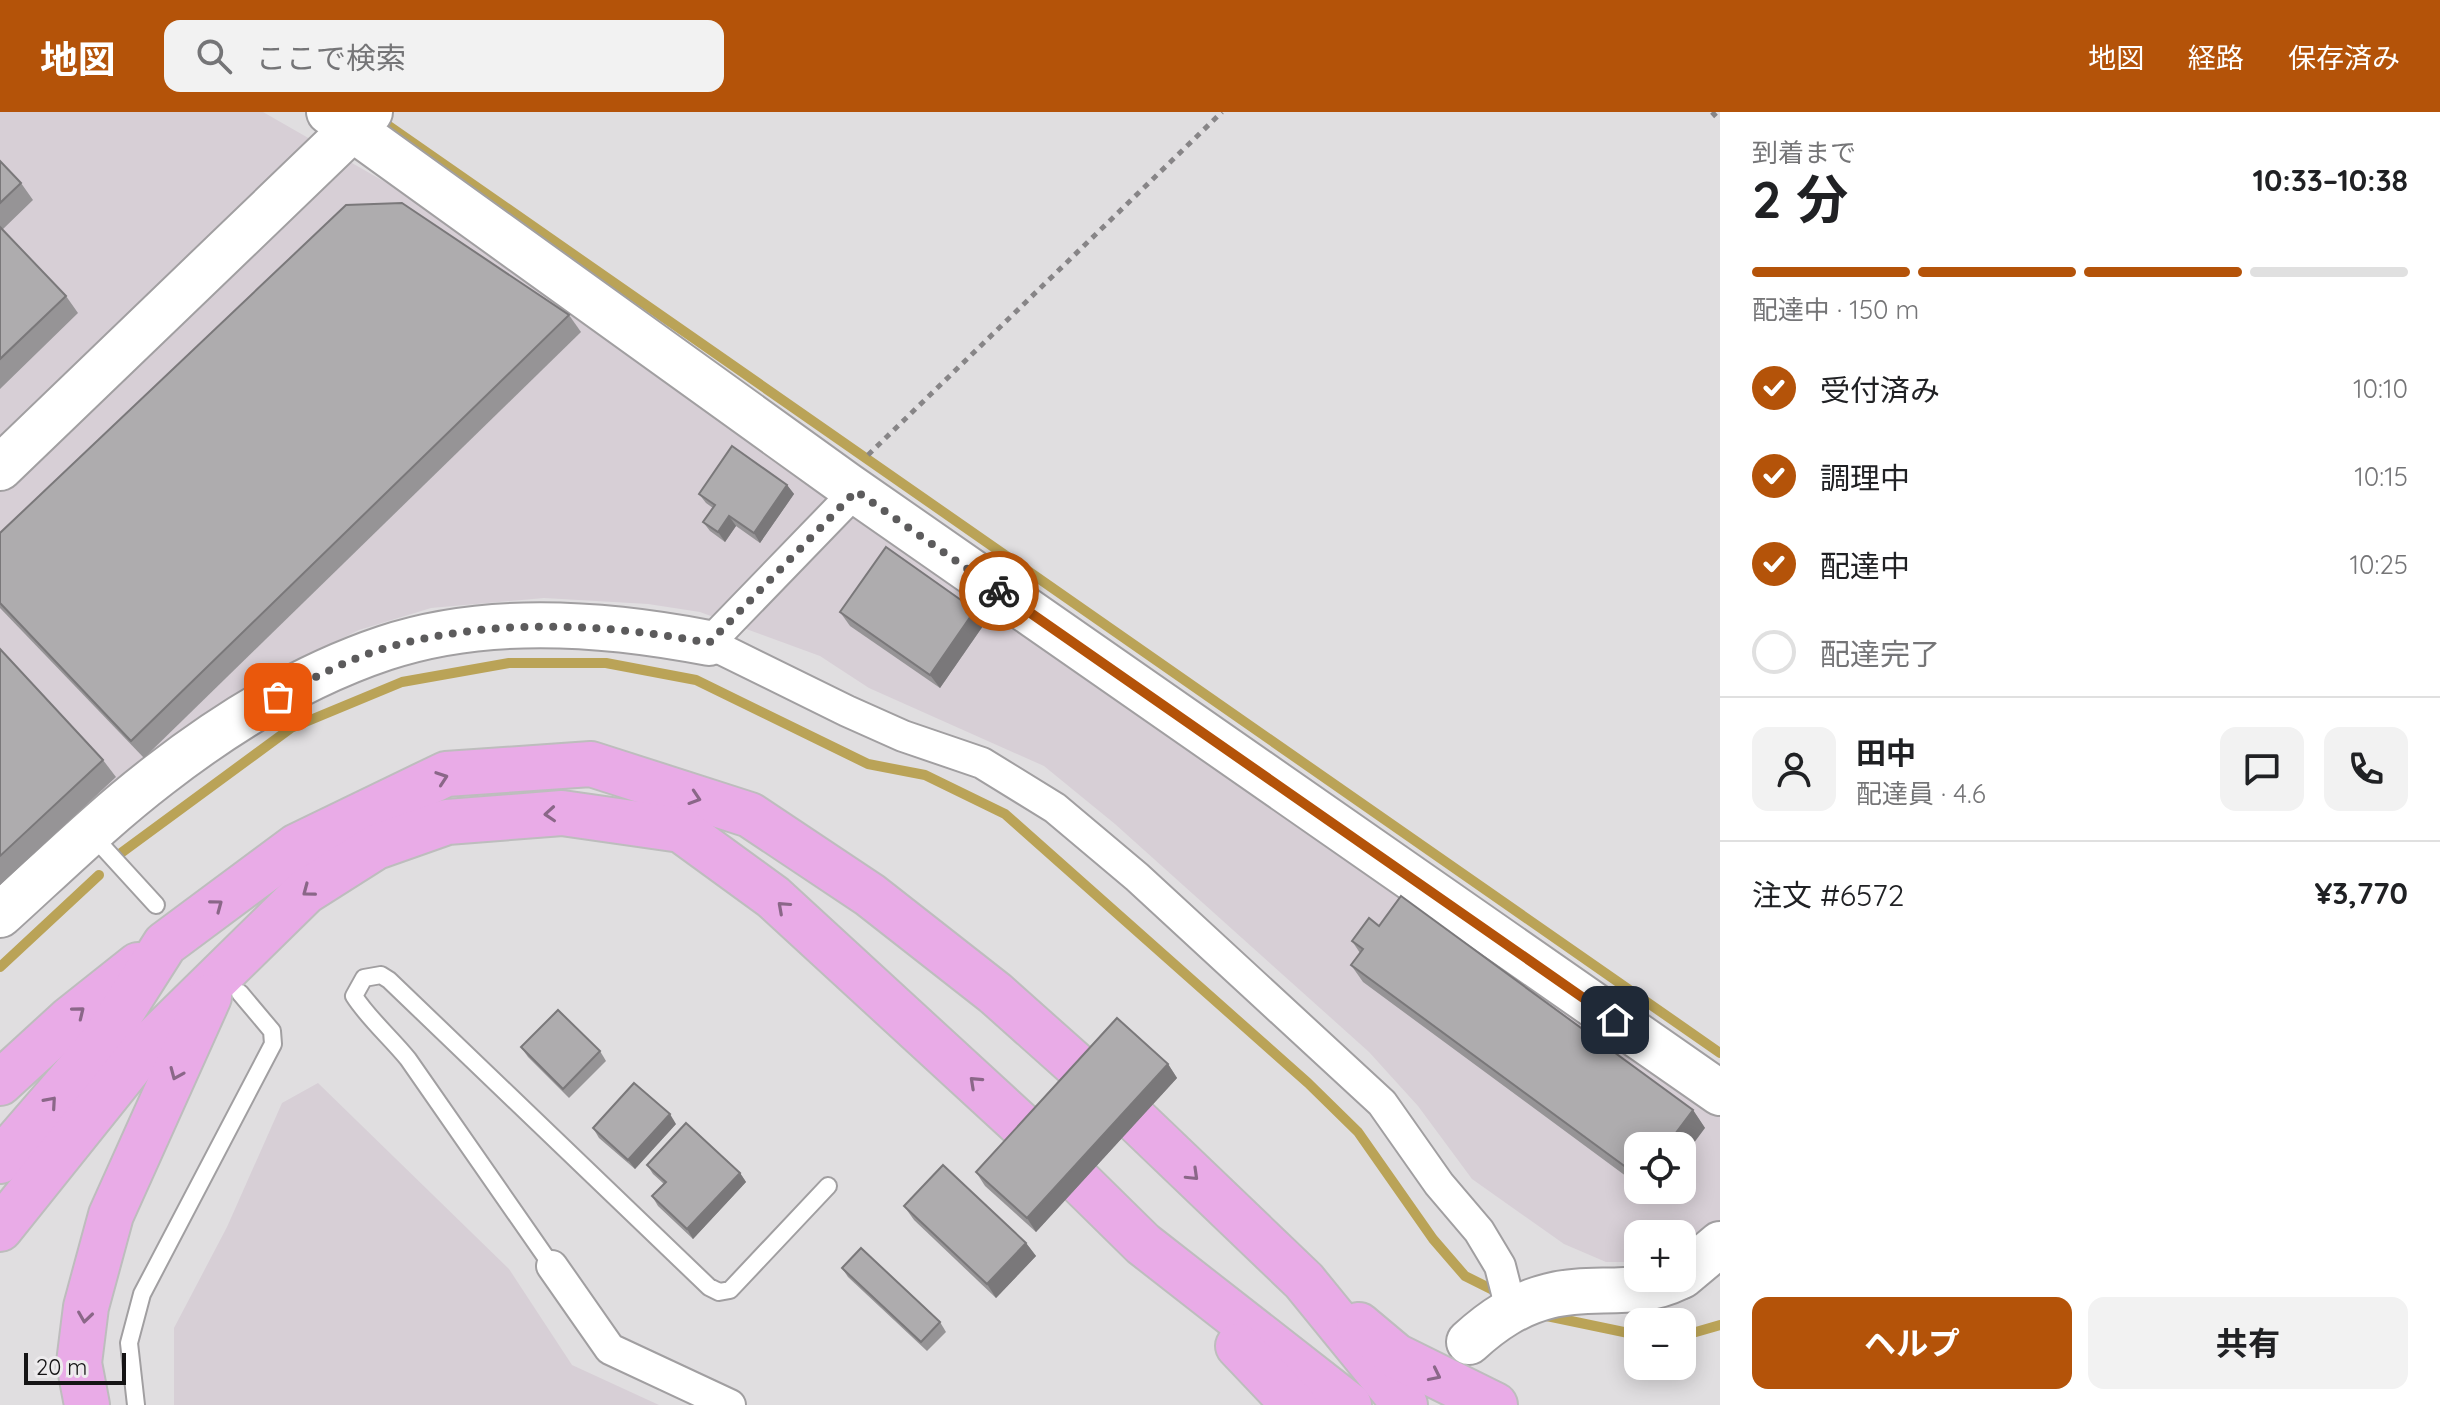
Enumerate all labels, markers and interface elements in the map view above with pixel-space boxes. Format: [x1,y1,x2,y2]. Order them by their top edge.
search box [164,20,724,92]
icon: search [192,34,236,78]
text: 地図 [40,35,116,83]
text: ここで検索 [256,39,406,77]
text: 地図 [2088,40,2144,75]
text: 経路 [2188,40,2244,75]
text: 保存済み [2288,40,2400,75]
text: 到着まで [1752,136,1856,169]
text: 10:33–10:38 [2252,161,2408,199]
text: 2 分 [1752,166,1848,231]
text: 配達中 · 150 m [1752,293,1919,326]
icon: check [1752,366,1796,410]
text: 受付済み [1820,371,1940,409]
text: 10:10 [2353,372,2408,405]
icon: check [1752,454,1796,498]
text: 調理中 [1820,459,1910,497]
text: 10:15 [2354,460,2408,493]
icon: check [1752,542,1796,586]
text: 配達中 [1820,547,1910,585]
text: 10:25 [2349,548,2408,581]
courier [959,551,1039,631]
icon: bike [977,569,1021,613]
text: 配達完了 [1820,635,1940,673]
pin [244,663,312,731]
icon: bag [256,675,300,719]
button: person [1752,727,1836,811]
button: chat [2220,727,2304,811]
button: phone [2324,727,2408,811]
text: 田中 [1856,734,1916,772]
one-way arrow [434,771,448,787]
text: 配達員 · 4.6 [1856,777,1986,810]
one-way arrow [688,788,702,804]
one-way arrow [543,805,556,822]
text: ¥3,770 [2314,874,2408,912]
text: 注文 #6572 [1752,876,1904,914]
one-way arrow [302,882,317,896]
one-way arrow [208,901,223,915]
one-way arrow [778,901,792,916]
pin [1581,986,1649,1054]
icon: home [1593,998,1637,1042]
one-way arrow [70,1007,84,1022]
one-way arrow [169,1066,185,1080]
one-way arrow [969,1078,984,1092]
one-way arrow [41,1096,56,1111]
map controls [1624,1132,1696,1380]
button: locate [1624,1132,1696,1204]
one-way arrow [1184,1166,1199,1180]
button: + [1624,1220,1696,1292]
button: ヘルプ [1752,1297,2072,1389]
button: 共有 [2088,1297,2408,1389]
button: − [1624,1308,1696,1380]
one-way arrow [77,1310,94,1324]
scale bar [24,1349,126,1385]
text: 20 m [36,1353,87,1381]
one-way arrow [1426,1365,1441,1381]

